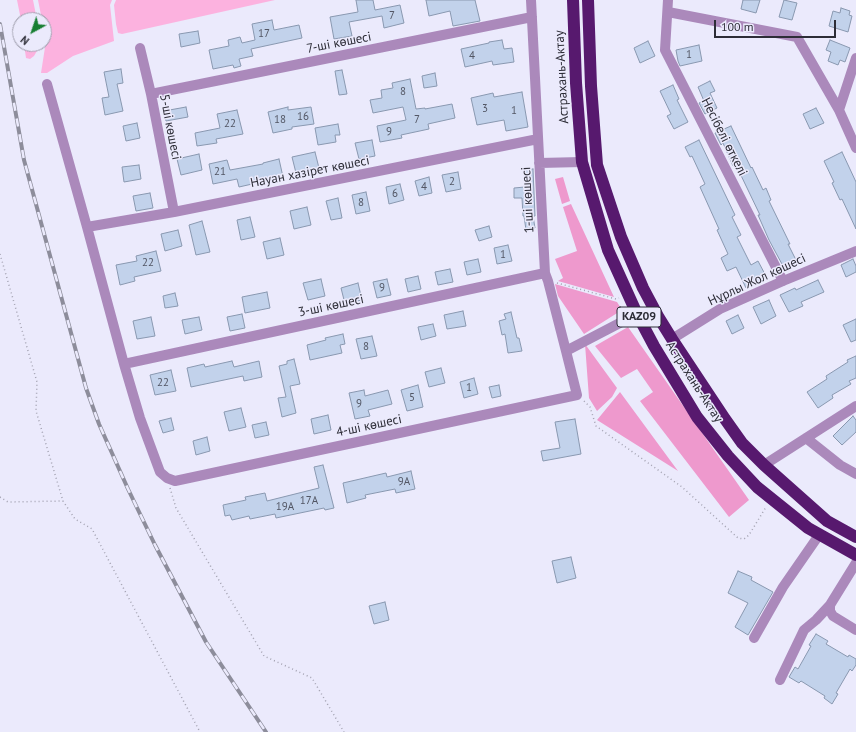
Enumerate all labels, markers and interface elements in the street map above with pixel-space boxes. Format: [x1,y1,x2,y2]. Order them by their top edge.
house number: 7 [389,9,395,23]
north arrow [12,12,52,52]
scale bar [716,12,838,38]
text: 100 m [721,19,754,34]
house number: 17 [258,27,270,41]
street label: 7-шi көшесі [305,29,373,57]
street label: Астрахань-Актау [552,30,572,124]
text: N [18,33,32,48]
house number: 1 [686,48,692,62]
house number: 4 [469,49,475,63]
house number: 8 [400,85,406,99]
street label: 5-шi көшесі [156,93,184,161]
street label: Несібелі өткелі [698,95,750,179]
house number: 3 [482,102,488,116]
house number: 1 [511,104,517,118]
house number: 16 [297,110,309,124]
house number: 18 [274,113,286,127]
house number: 7 [414,113,420,127]
house number: 22 [224,117,236,131]
house number: 9 [386,125,392,139]
street label: Науан хазірет көшесі [249,153,371,191]
house number: 21 [214,165,226,179]
street label: 1-шi көшесі [518,166,538,234]
house number: 2 [449,175,455,189]
house number: 4 [421,180,427,194]
house number: 6 [392,187,398,201]
house number: 8 [358,196,364,210]
house number: 1 [500,248,506,262]
street label: Нұрлы Жол көшесі [706,251,808,309]
house number: 22 [142,256,154,270]
house number: 9 [379,281,385,295]
street label: 3-шi көшесі [297,291,365,321]
road number: KAZ09 [617,307,661,327]
street label: Астрахань-Актау [662,339,726,425]
house number: 8 [363,340,369,354]
house number: 22 [157,376,169,390]
house number: 1 [466,381,472,395]
house number: 5 [409,391,415,405]
house number: 9 [356,397,362,411]
street label: 4-шi көшесі [335,411,403,441]
house number: 9А [398,475,410,489]
house number: 17А [300,494,318,508]
house number: 19А [276,500,294,514]

